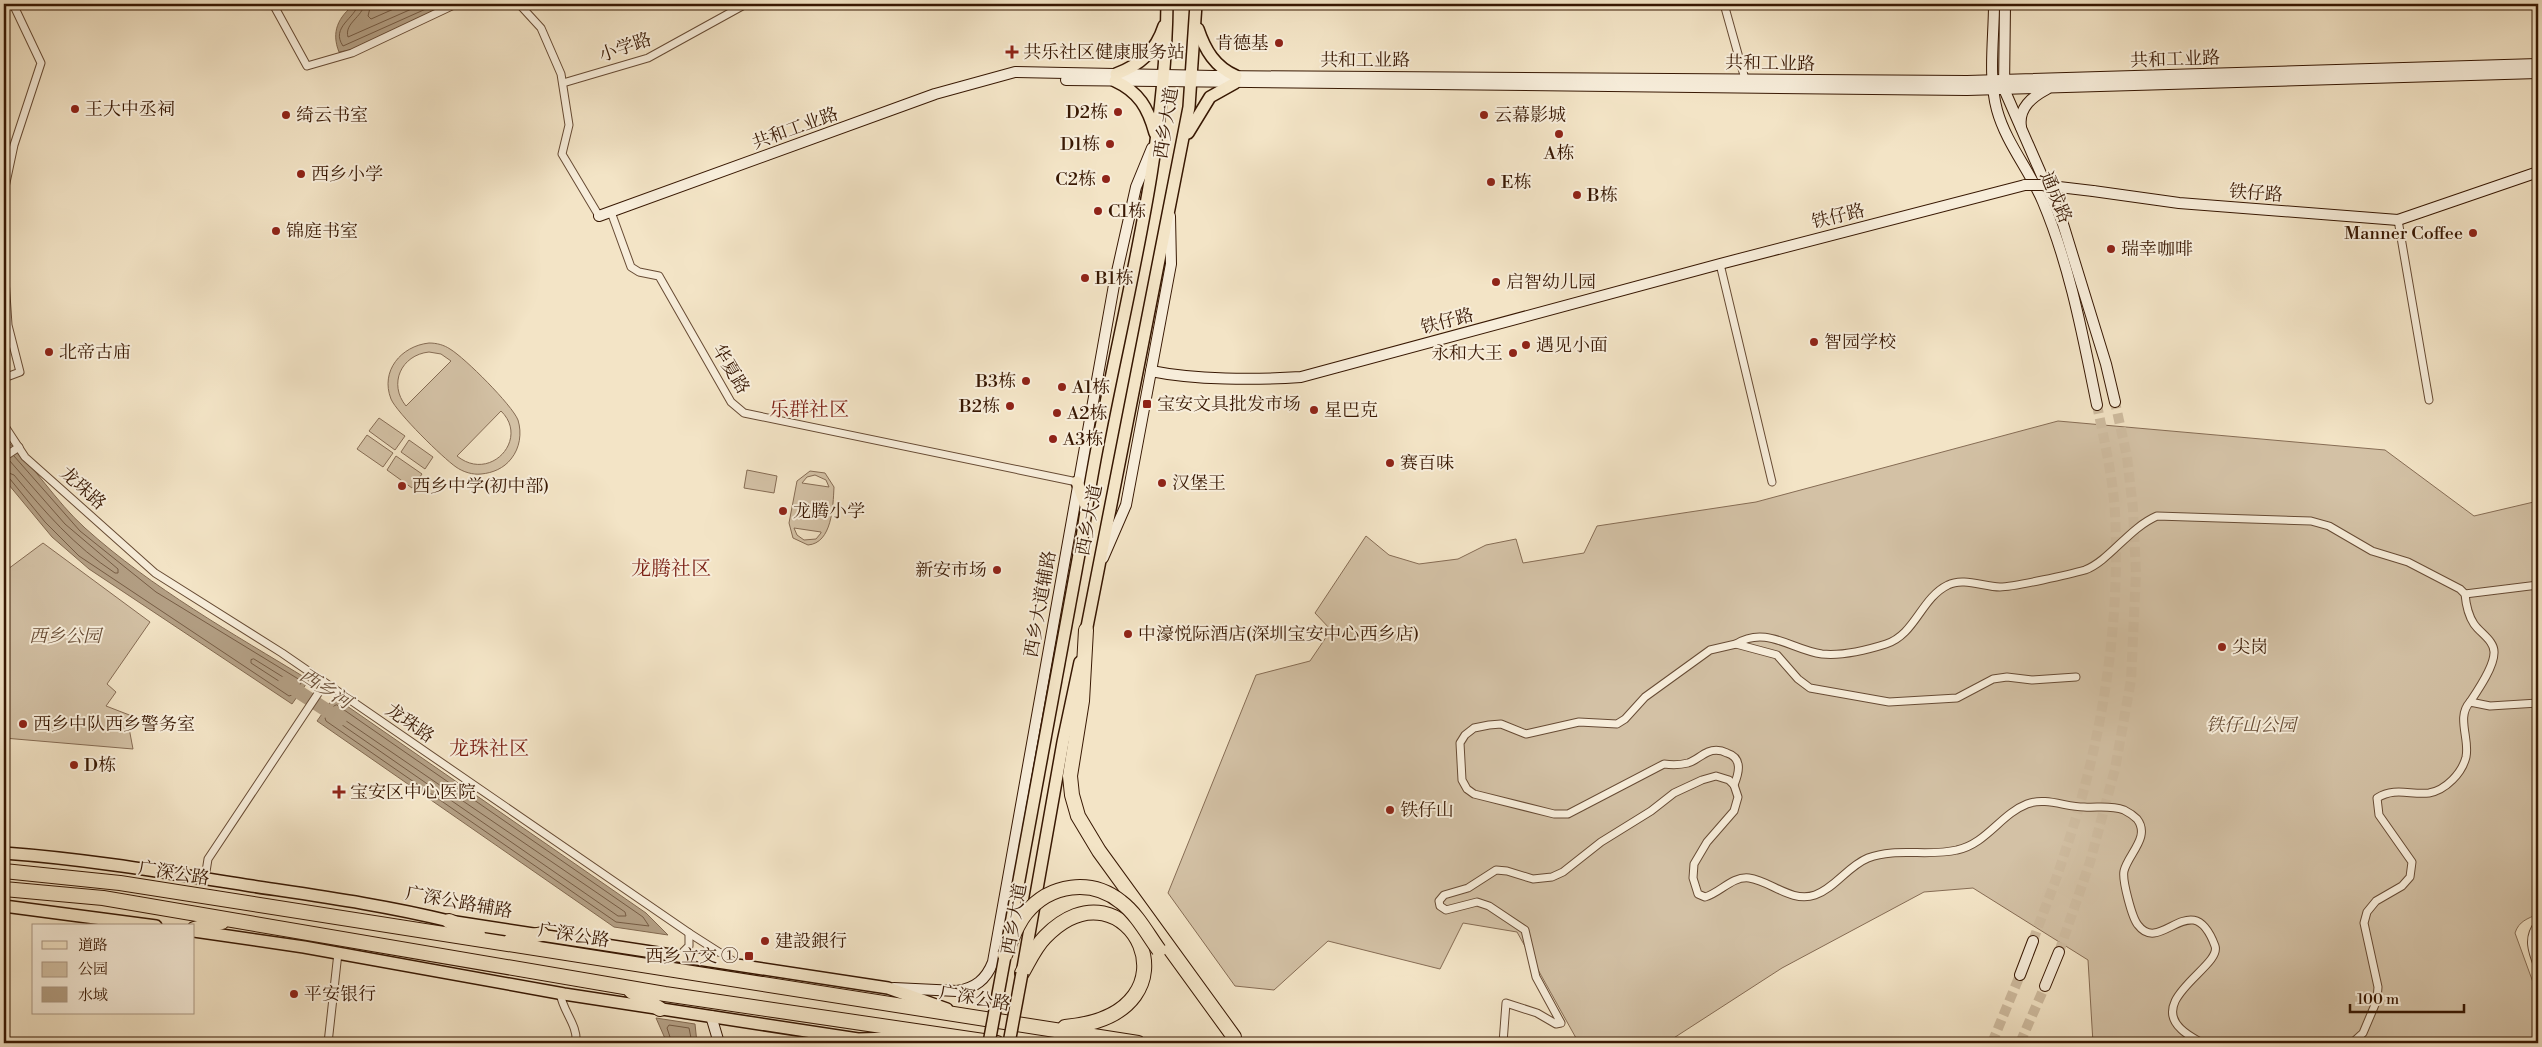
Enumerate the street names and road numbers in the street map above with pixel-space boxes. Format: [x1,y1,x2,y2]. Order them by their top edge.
street label: 小学路 [596,28,654,67]
street label: 共和工业路 [2130,46,2220,73]
street label: 共和工业路 [1320,49,1410,72]
street label: 共和工业路 [1725,51,1815,76]
street label: 西乡大道 [1150,86,1183,160]
street label: 共和工业路 [749,102,841,155]
street label: 通成路 [2034,168,2077,227]
street label: 铁仔路 [2228,180,2284,207]
street label: 铁仔路 [1809,199,1867,234]
street label: 铁仔路 [1418,303,1476,340]
street label: 华夏路 [707,340,754,398]
street label: 龙珠路 [55,462,110,515]
street label: 西乡大道 [1071,483,1108,558]
street label: 西乡大道辅路 [1020,549,1061,659]
street label: 龙珠路 [381,699,438,748]
street label: 广深公路 [137,857,211,890]
street label: 广深公路辅路 [404,882,514,923]
street label: 西乡大道 [997,882,1032,957]
street label: 广深公路 [537,919,611,952]
street label: 广深公路 [937,981,1012,1016]

